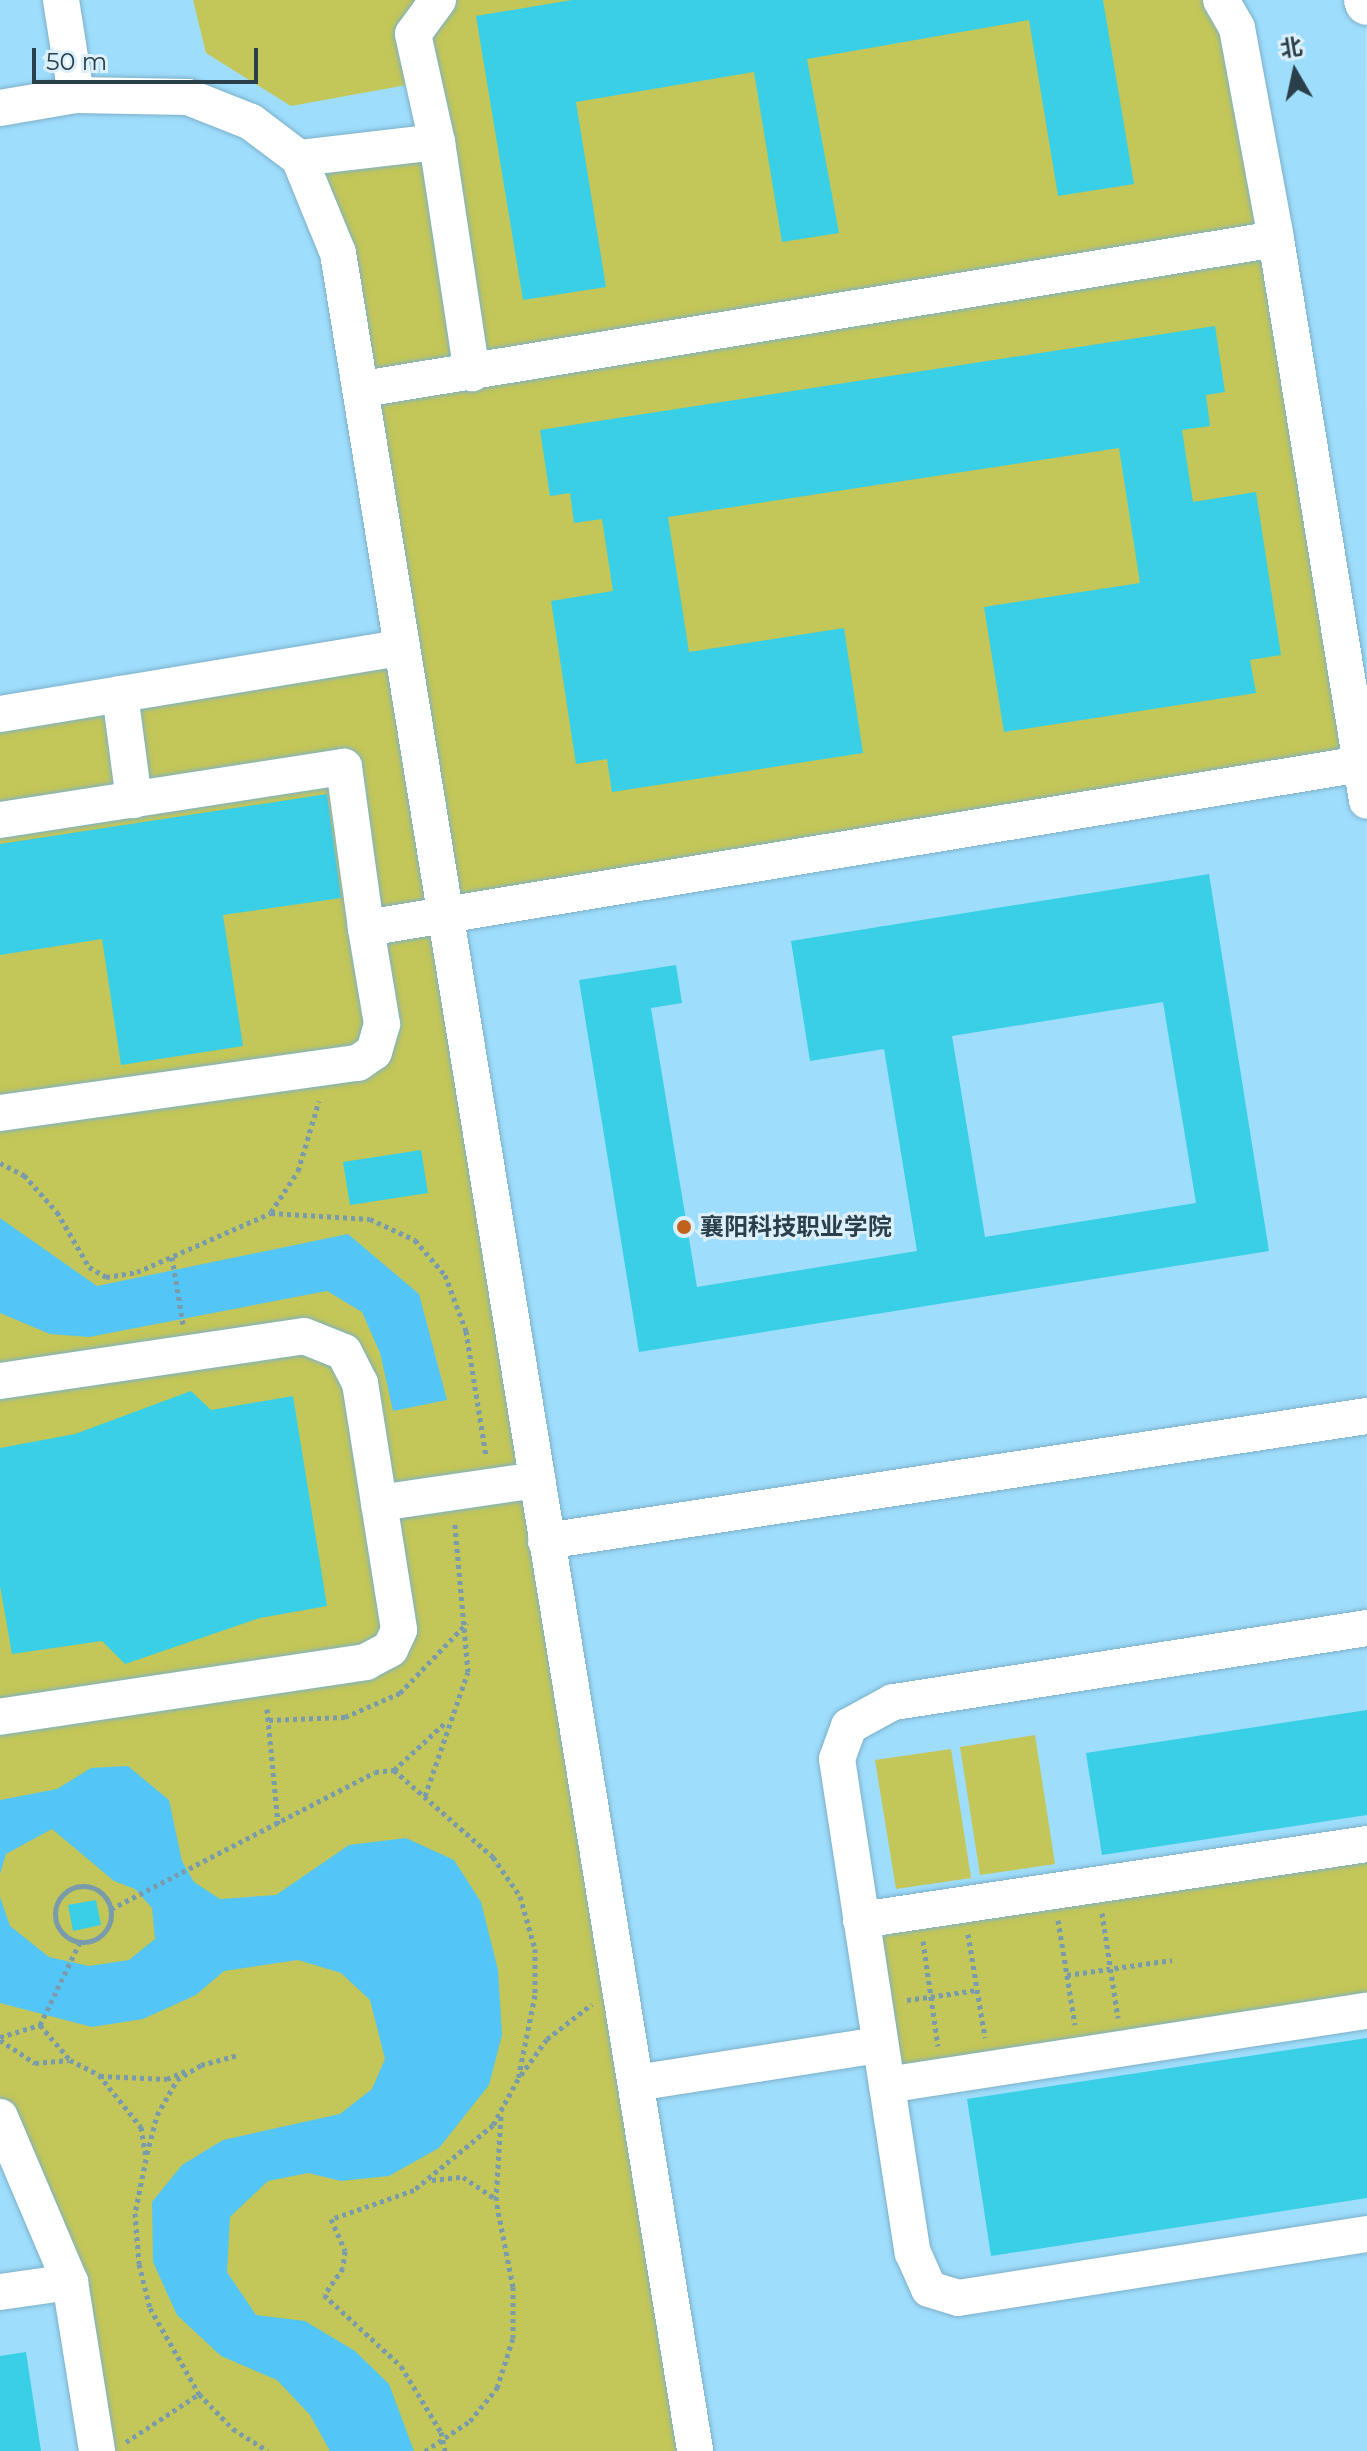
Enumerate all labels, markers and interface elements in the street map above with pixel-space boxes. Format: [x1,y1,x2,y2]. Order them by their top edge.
scale bar [36,32,262,82]
north arrow [1255,32,1335,112]
text: 北 [1278,33,1304,63]
text: 50 m [46,47,107,76]
place label: 襄阳科技职业学院 [700,1213,892,1241]
marker: 襄阳科技职业学院 [675,1218,693,1236]

